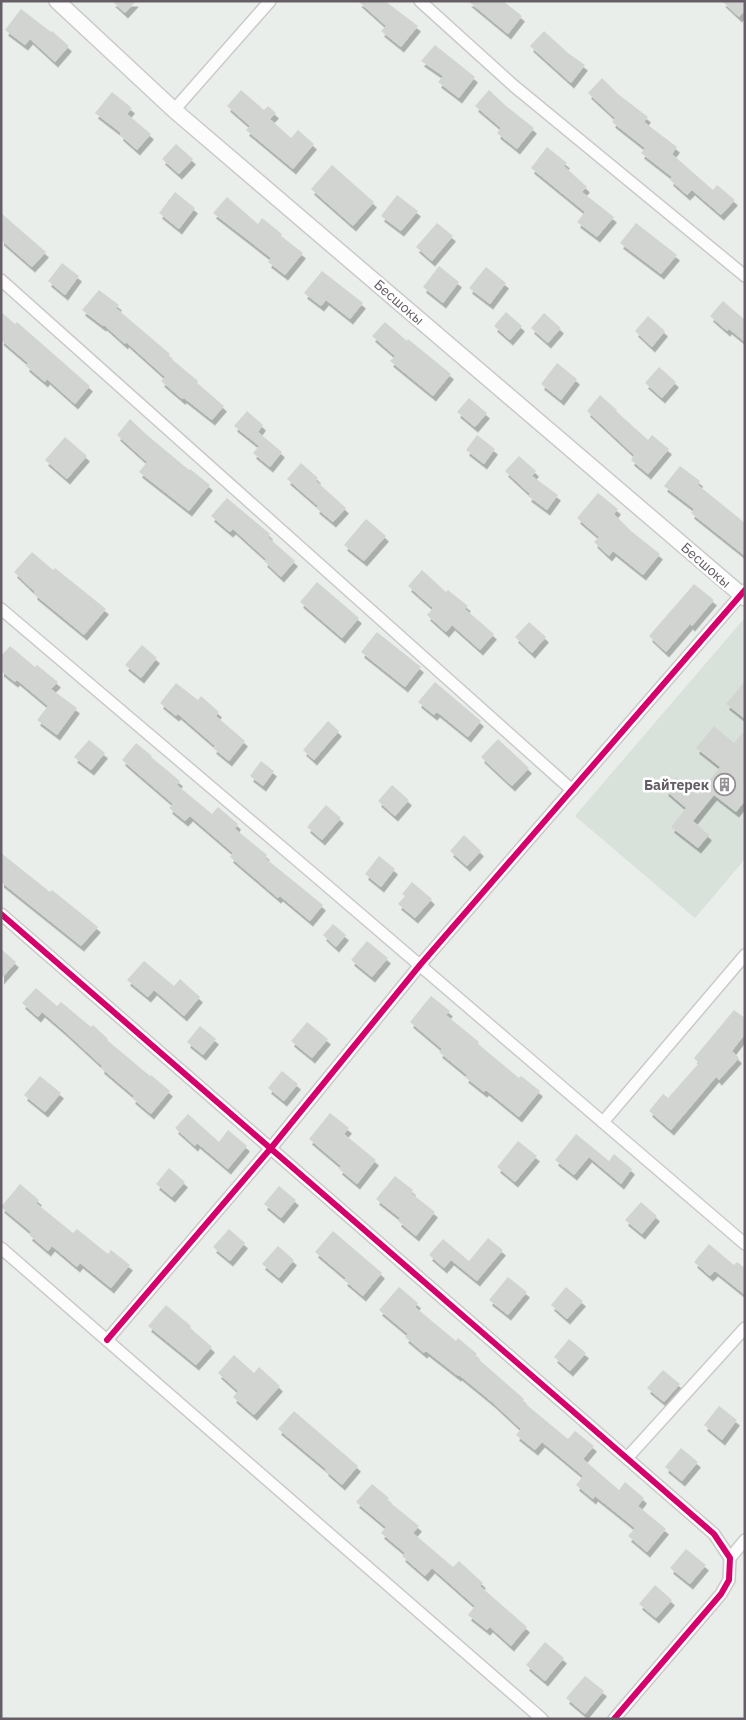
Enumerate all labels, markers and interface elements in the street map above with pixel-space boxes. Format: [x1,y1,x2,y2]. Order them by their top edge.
street label: Бесшокы [370,275,428,329]
street label: Бесшокы [677,538,735,592]
building icon: Байтерек [713,773,737,797]
place label: Байтерек [644,776,709,794]

